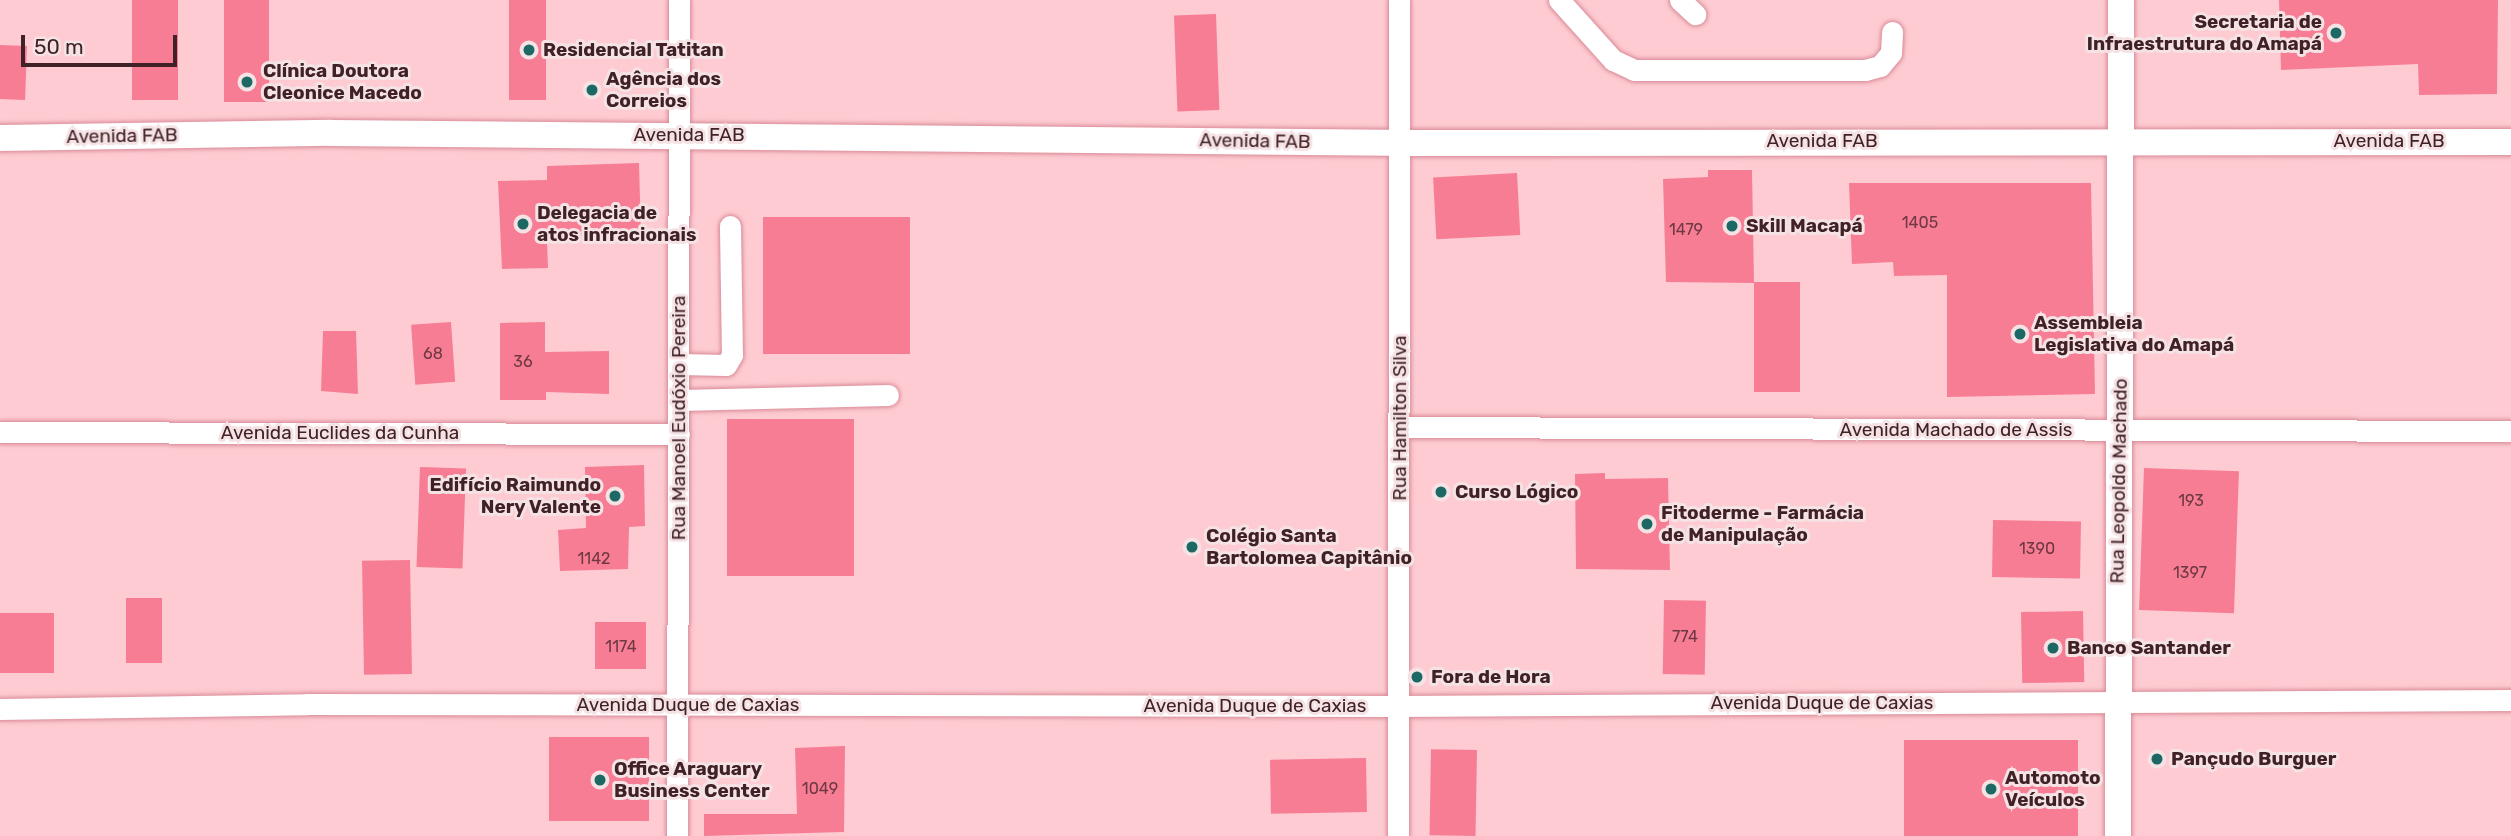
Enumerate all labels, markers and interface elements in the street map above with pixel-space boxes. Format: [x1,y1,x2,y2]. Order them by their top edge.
place label: Secretaria de Infraestrutura do Amapá [2086,11,2322,55]
scale bar [24,21,180,65]
marker: Secretaria de Infraestrutura do Amapá [2328,25,2344,41]
text: 50 m [34,34,84,59]
place label: Residencial Tatitan [543,39,724,61]
marker: Residencial Tatitan [521,42,537,58]
place label: Clínica Doutora Cleonice Macedo [263,60,422,104]
place label: Agência dos Correios [606,68,721,112]
marker: Clínica Doutora Cleonice Macedo [237,72,257,92]
marker: Agência dos Correios [584,82,600,98]
street label: Avenida FAB [66,124,178,148]
street label: Avenida FAB [633,124,745,146]
street label: Avenida FAB [1199,129,1311,153]
street label: Avenida FAB [1766,130,1878,152]
street label: Avenida FAB [2333,130,2445,152]
place label: Delegacia de atos infracionais [537,202,696,246]
house number: 1405 [1902,213,1938,233]
place label: Skill Macapá [1746,215,1863,237]
marker: Delegacia de atos infracionais [515,216,531,232]
marker: Skill Macapá [1724,218,1740,234]
house number: 1479 [1669,220,1703,240]
street label: Rua Manoel Eudóxio Pereira [668,296,690,540]
place label: Assembleia Legislativa do Amapá [2034,312,2235,356]
marker: Assembleia Legislativa do Amapá [2012,326,2028,342]
street label: Rua Hamilton Silva [1389,335,1411,501]
house number: 68 [423,344,443,364]
house number: 36 [513,352,533,372]
street label: Rua Leopoldo Machado [2106,378,2132,584]
street label: Avenida Machado de Assis [1839,419,2073,441]
street label: Avenida Euclides da Cunha [221,422,459,444]
place label: Edifício Raimundo Nery Valente [430,474,601,518]
place label: Curso Lógico [1455,481,1578,503]
marker: Curso Lógico [1433,484,1449,500]
marker: Edifício Raimundo Nery Valente [607,488,623,504]
house number: 193 [2178,491,2204,511]
place label: Fitoderme - Farmácia de Manipulação [1661,502,1864,546]
marker: Fitoderme - Farmácia de Manipulação [1639,516,1655,532]
place label: Colégio Santa Bartolomea Capitânio [1206,525,1412,569]
marker: Colégio Santa Bartolomea Capitânio [1184,539,1200,555]
house number: 1390 [2019,539,2055,559]
house number: 1142 [577,549,611,569]
house number: 1397 [2173,563,2207,583]
house number: 774 [1672,627,1698,647]
house number: 1174 [605,637,637,657]
place label: Banco Santander [2067,637,2231,659]
marker: Banco Santander [2045,640,2061,656]
place label: Fora de Hora [1431,666,1551,688]
marker: Fora de Hora [1409,669,1425,685]
street label: Avenida Duque de Caxias [1711,692,1933,714]
street label: Avenida Duque de Caxias [577,694,799,716]
street label: Avenida Duque de Caxias [1144,695,1366,717]
place label: Pançudo Burguer [2171,748,2336,770]
marker: Pançudo Burguer [2149,751,2165,767]
place label: Office Araguary Business Center [614,758,770,802]
place label: Automoto Veículos [2005,767,2101,811]
marker: Office Araguary Business Center [592,772,608,788]
house number: 1049 [802,779,838,799]
marker: Automoto Veículos [1983,781,1999,797]

